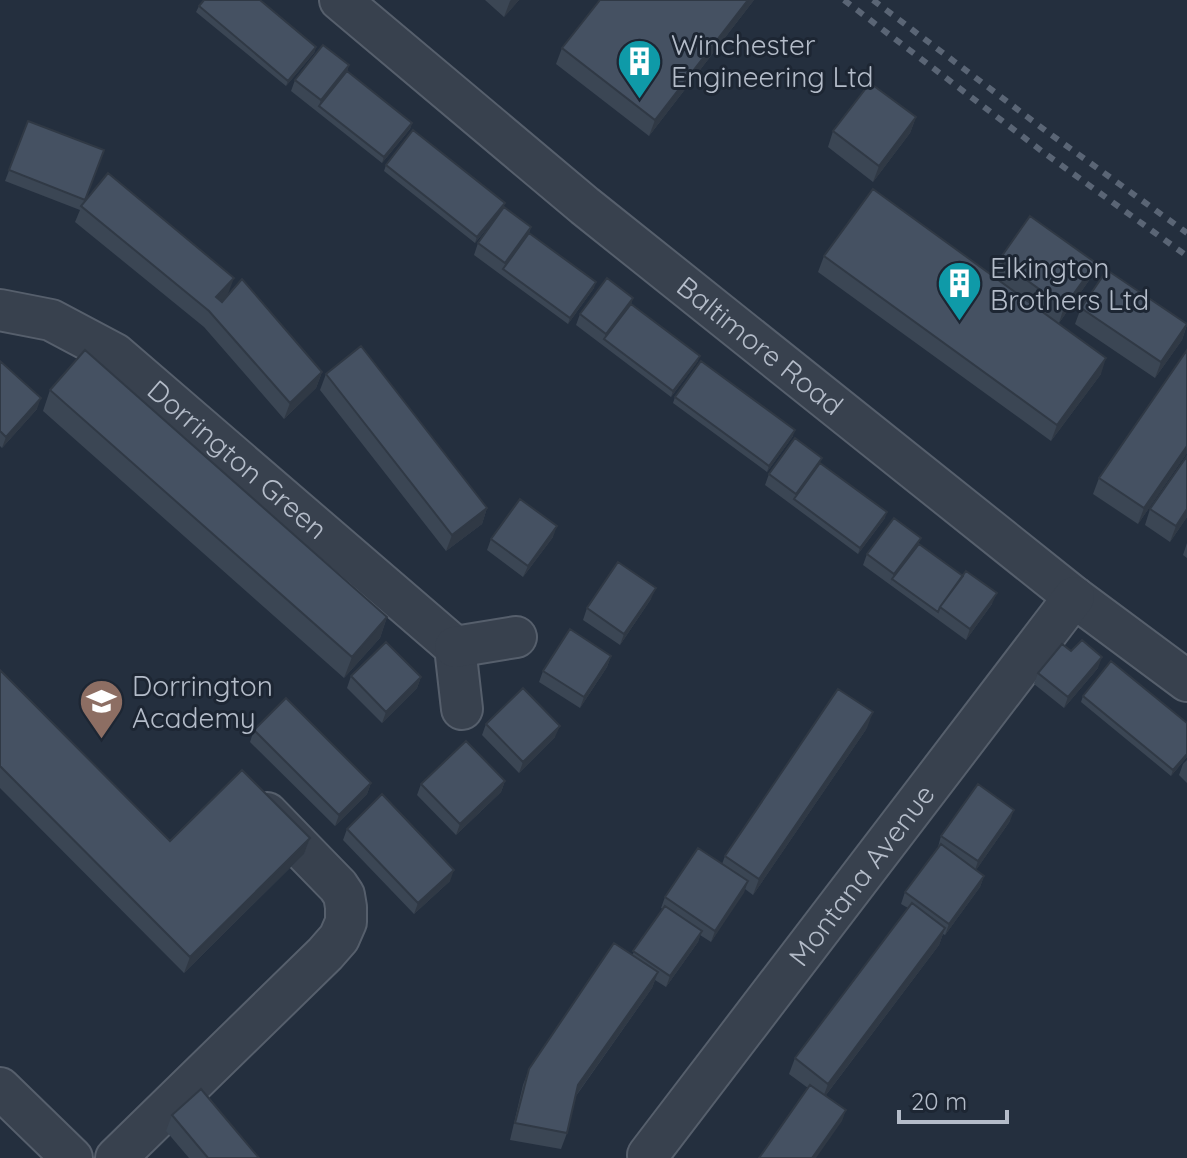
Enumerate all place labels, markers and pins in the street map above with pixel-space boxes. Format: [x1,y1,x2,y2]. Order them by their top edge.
place label: Winchester Engineering Ltd [671,27,874,94]
building icon: Winchester Engineering Ltd [616,37,664,100]
place label: Elkington Brothers Ltd [990,250,1149,317]
building icon: Elkington Brothers Ltd [935,260,983,323]
place label: Dorrington Academy [132,668,273,735]
school or university icon: Dorrington Academy [77,678,125,741]

